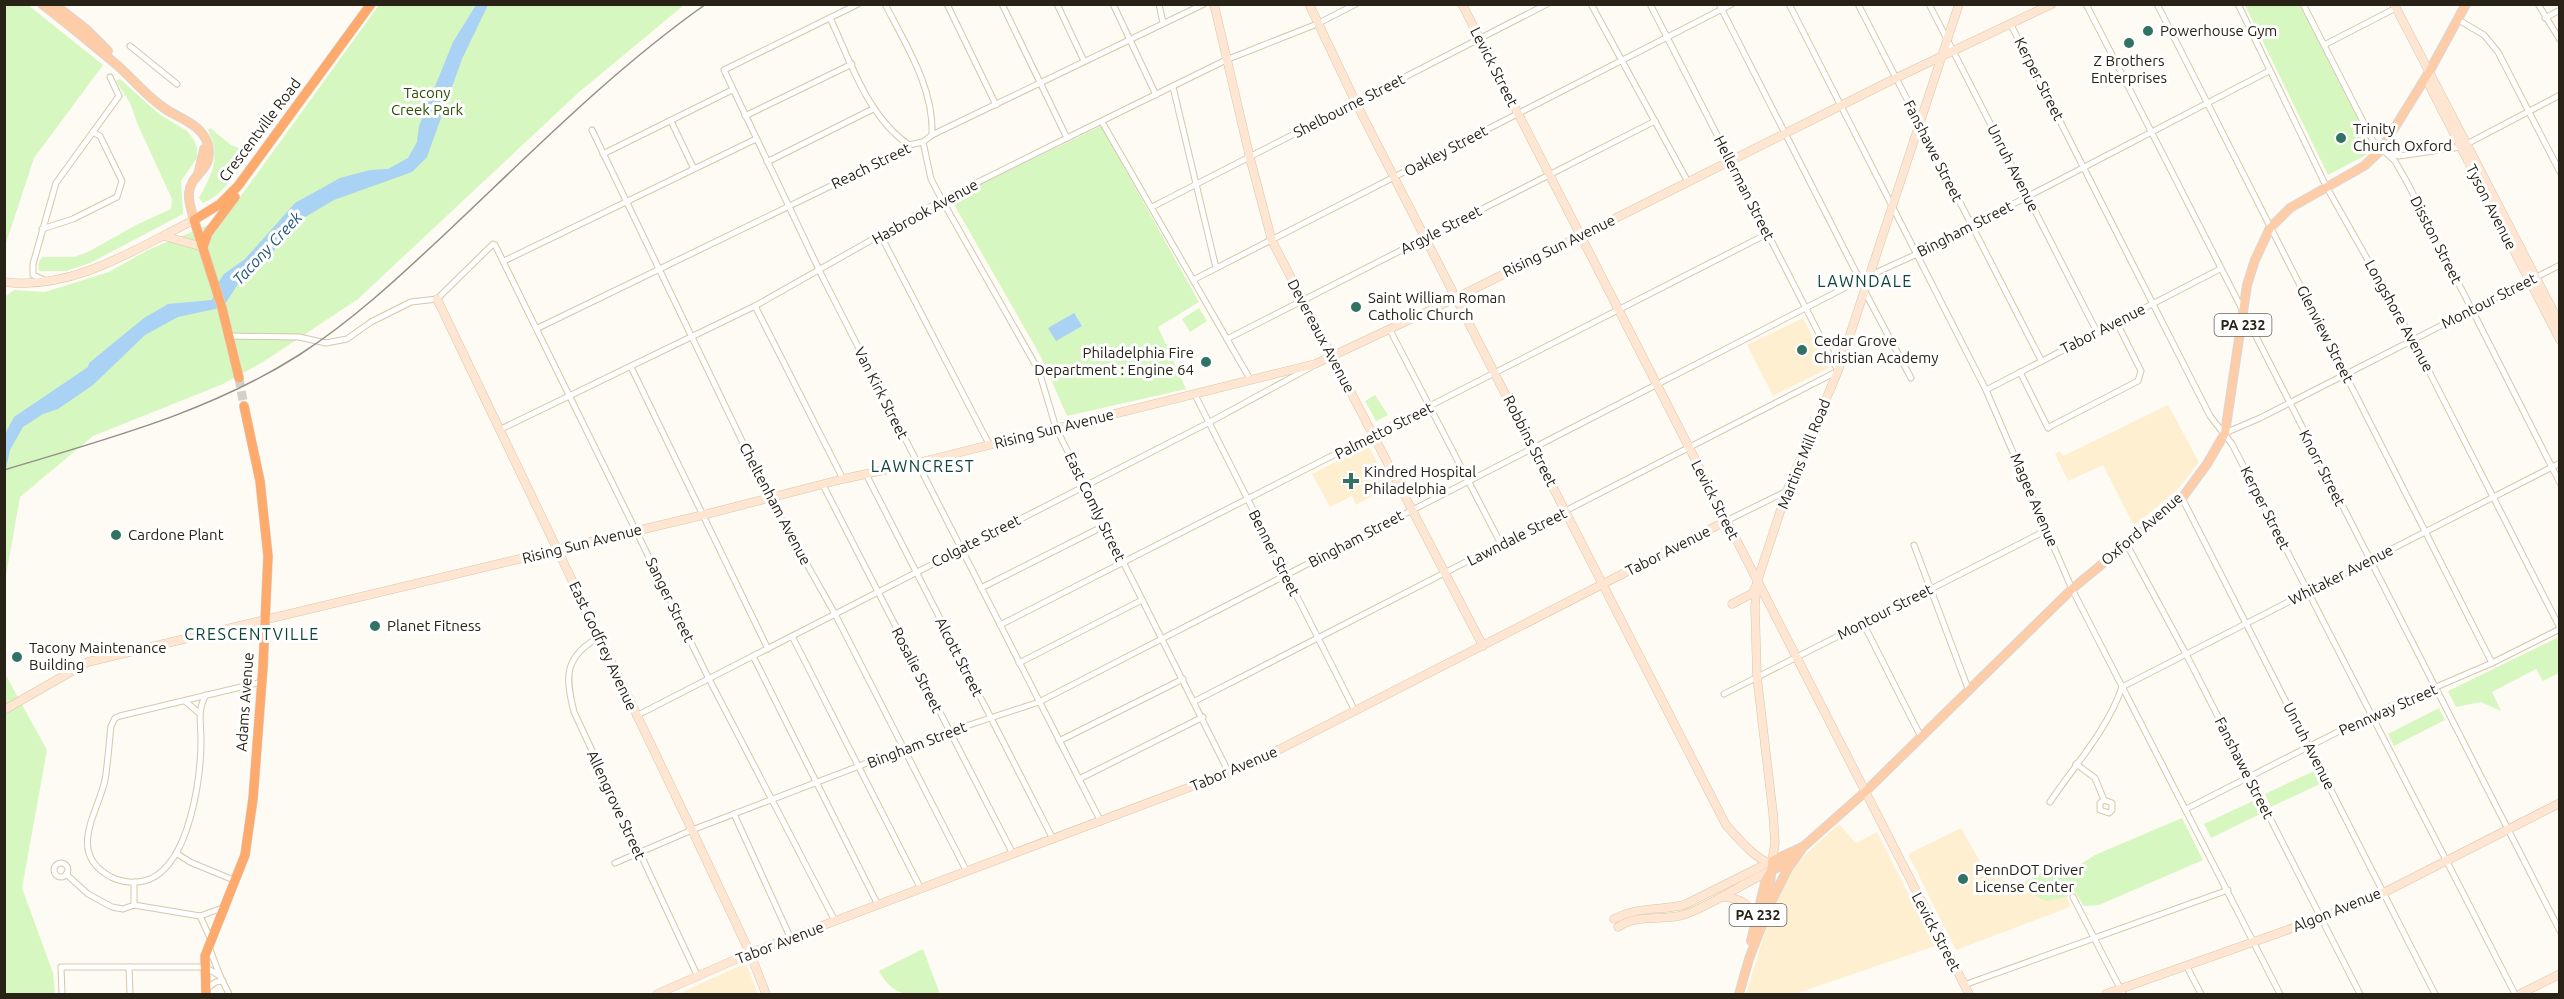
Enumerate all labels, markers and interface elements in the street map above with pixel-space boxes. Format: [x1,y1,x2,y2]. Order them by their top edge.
place label: Powerhouse Gym [2160,22,2277,39]
street label: Levick Street [1467,24,1522,109]
marker: Powerhouse Gym [2141,24,2155,38]
street label: Kerper Street [2011,34,2068,123]
marker: Z Brothers Enterprises [2122,36,2136,50]
place label: Z Brothers Enterprises [2091,52,2167,86]
street label: Shelbourne Street [1290,70,1407,141]
street label: Crescentville Road [215,75,304,185]
park label: Tacony Creek Park [391,84,464,118]
street label: Fanshawe Street [1901,97,1966,204]
place label: Trinity Church Oxford [2353,120,2452,154]
street label: Oakley Street [1401,121,1490,180]
street label: Unruh Avenue [1984,121,2043,214]
marker: Trinity Church Oxford [2334,131,2348,145]
street label: Hellerman Street [1711,133,1778,243]
street label: Reach Street [828,139,913,192]
street label: Tyson Avenue [2463,161,2520,252]
street label: Hasbrook Avenue [869,175,981,248]
street label: Disston Street [2407,193,2466,286]
street label: Bingham Street [1914,197,2015,260]
street label: Argyle Street [1397,202,1484,257]
water label: Tacony Creek [229,207,306,288]
street label: Rising Sun Avenue [1500,211,1618,280]
street label: Longshore Avenue [2362,257,2437,375]
street label: Montour Street [2438,269,2539,332]
district label: LAWNDALE [1817,272,1913,290]
street label: Devereaux Avenue [1284,276,1359,395]
street label: Glenview Street [2294,282,2357,385]
place label: Saint William Roman Catholic Church [1368,289,1506,323]
marker: Saint William Roman Catholic Church [1349,300,1363,314]
street label: Tabor Avenue [2058,300,2148,357]
road number: PA 232 [2214,314,2272,336]
place label: Cedar Grove Christian Academy [1814,332,1938,366]
marker: Cedar Grove Christian Academy [1795,343,1809,357]
street label: Van Kirk Street [851,344,912,442]
place label: Philadelphia Fire Department : Engine 64 [1034,344,1194,378]
marker: Philadelphia Fire Department : Engine 64 [1199,355,1213,369]
street label: Robbins Street [1500,393,1561,489]
street label: Martins Mill Road [1774,396,1833,511]
street label: Palmetto Street [1332,399,1436,463]
street label: Rising Sun Avenue [992,405,1115,452]
street label: Knorr Street [2296,427,2349,509]
street label: Cheltenham Avenue [736,440,815,568]
street label: East Comly Street [1062,449,1129,564]
street label: Magee Avenue [2007,451,2062,549]
district label: LAWNCREST [871,457,975,475]
street label: Levick Street [1688,457,1743,542]
place label: Kindred Hospital Philadelphia [1364,463,1476,497]
street label: Kerper Street [2237,463,2294,552]
marker: Kindred Hospital Philadelphia [1342,472,1360,490]
street label: Oxford Avenue [2098,489,2186,569]
street label: Lawndale Street [1464,504,1570,569]
street label: Bingham Street [1305,506,1406,571]
street label: Benner Street [1245,507,1303,599]
street label: Colgate Street [928,511,1023,570]
street label: Rising Sun Avenue [520,520,643,567]
street label: Tabor Avenue [1623,522,1713,579]
place label: Cardone Plant [128,526,224,543]
marker: Cardone Plant [109,528,123,542]
street label: Whitaker Avenue [2286,541,2396,608]
street label: Sanger Street [643,555,698,645]
street label: East Godfrey Avenue [566,579,641,713]
street label: Montour Street [1834,580,1935,643]
street label: Alcott Street [932,614,987,699]
place label: Planet Fitness [387,617,481,634]
marker: Planet Fitness [368,619,382,633]
street label: Rosalie Street [889,624,946,715]
district label: CRESCENTVILLE [184,625,320,643]
place label: Tacony Maintenance Building [29,639,166,673]
marker: Tacony Maintenance Building [10,650,24,664]
street label: Adams Avenue [233,652,256,752]
street label: Pennway Street [2336,680,2440,739]
street label: Unruh Avenue [2280,699,2339,792]
street label: Fanshawe Street [2212,714,2277,821]
street label: Bingham Street [865,718,969,771]
street label: Tabor Avenue [1188,743,1280,794]
street label: Allengrove Street [584,748,649,862]
place label: PennDOT Driver License Center [1975,861,2084,895]
marker: PennDOT Driver License Center [1956,872,1970,886]
street label: Algon Avenue [2290,884,2383,935]
street label: Levick Street [1909,889,1964,974]
road number: PA 232 [1730,904,1786,926]
street label: Tabor Avenue [734,918,826,967]

